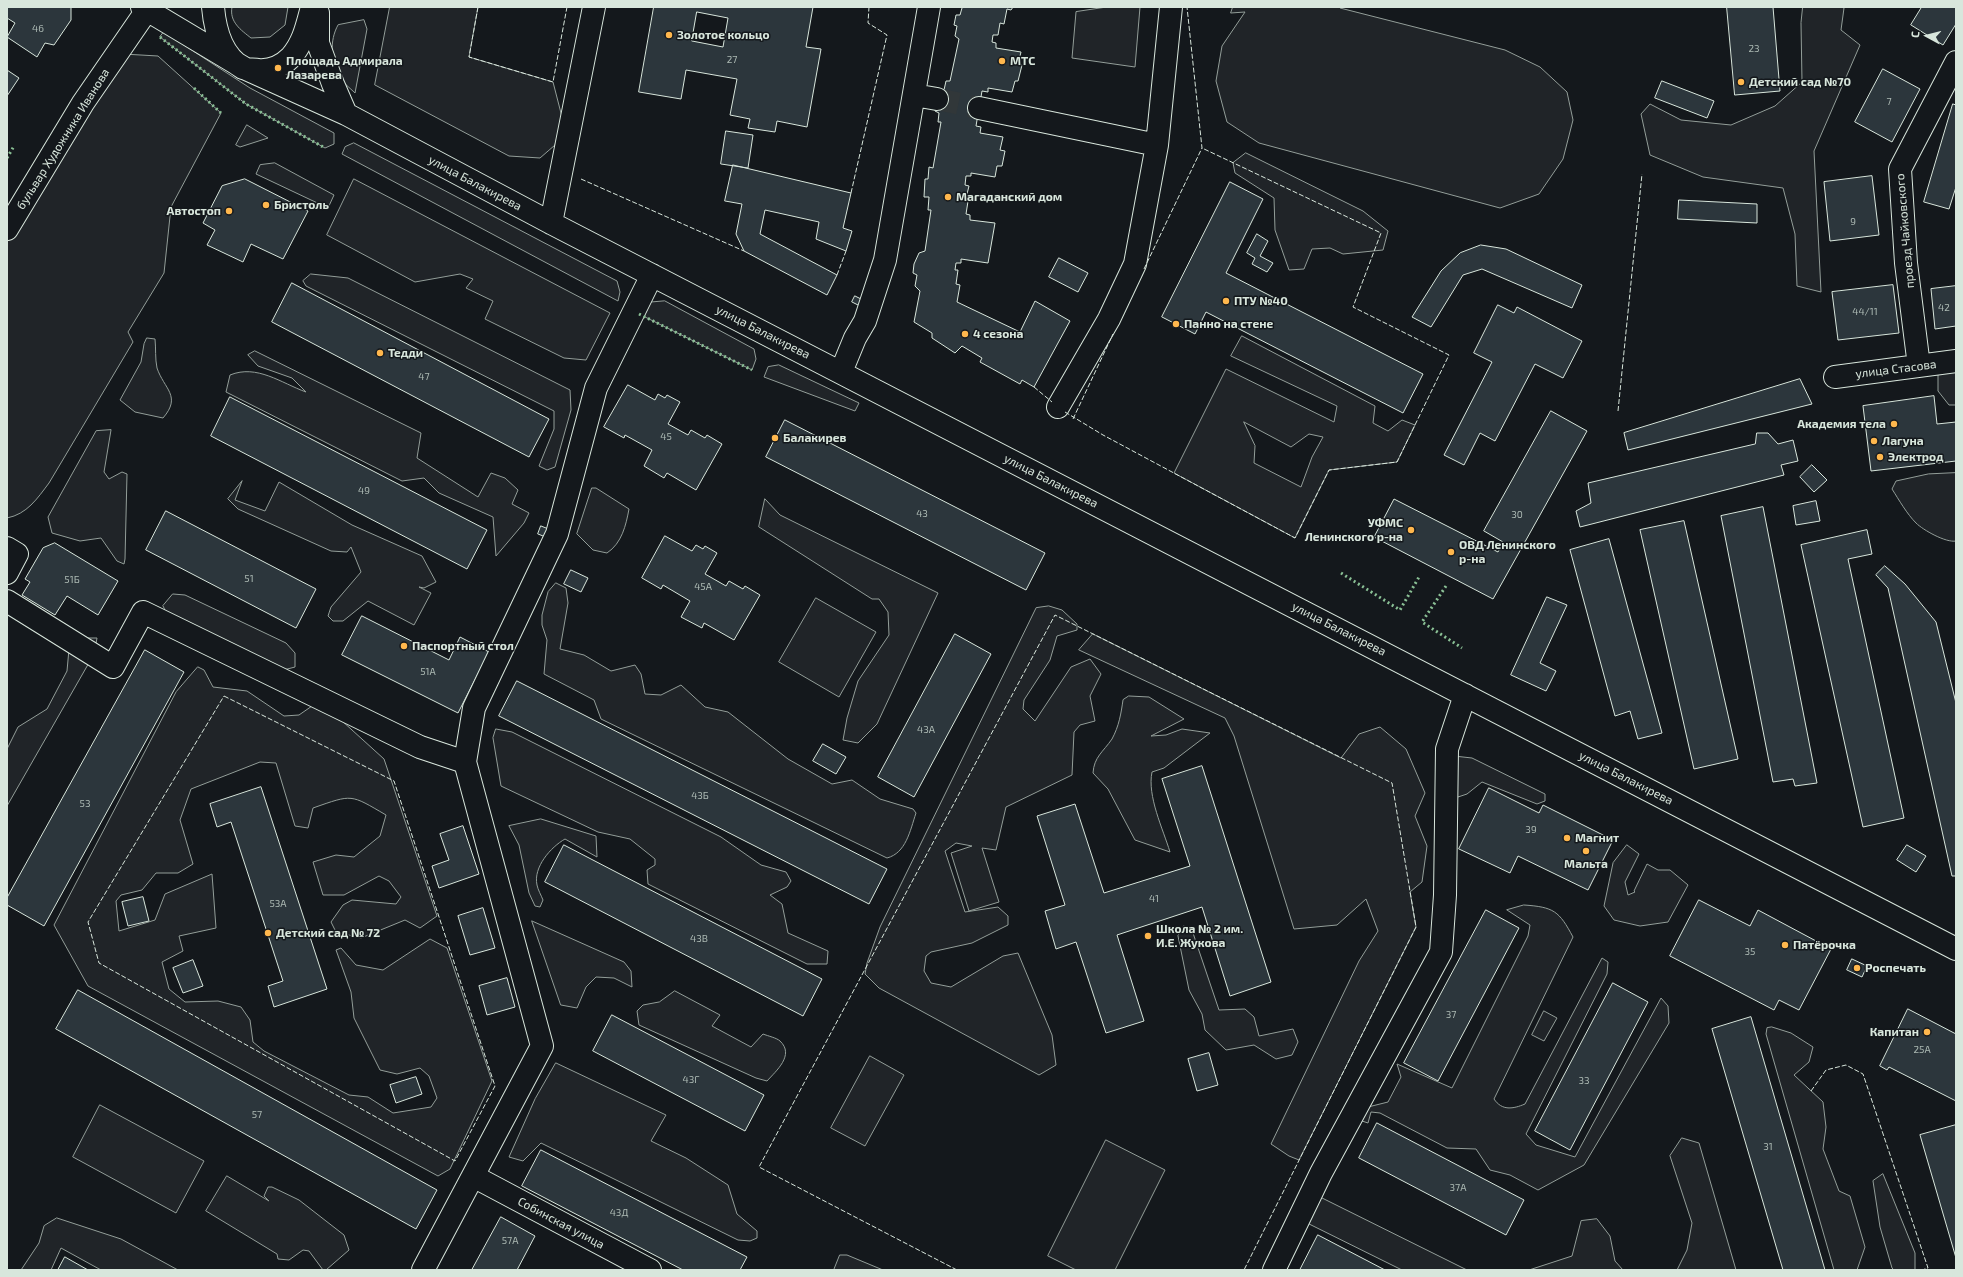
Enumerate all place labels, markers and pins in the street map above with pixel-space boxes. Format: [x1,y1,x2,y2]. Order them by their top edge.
place label: Золотое кольцо [677,28,769,42]
marker: Золотое кольцо [664,30,674,40]
place label: Площадь Адмирала Лазарева [286,54,403,82]
place label: МТС [1010,54,1035,68]
marker: МТС [997,56,1007,66]
marker: Площадь Адмирала Лазарева [273,63,283,73]
place label: Детский сад №70 [1749,75,1851,89]
marker: Детский сад №70 [1736,77,1746,87]
place label: Магаданский дом [956,190,1062,204]
marker: Магаданский дом [943,192,953,202]
place label: Бристоль [274,198,329,212]
marker: Бристоль [261,200,271,210]
place label: Автостоп [167,204,221,218]
marker: Автостоп [224,206,234,216]
place label: ПТУ №40 [1234,294,1288,308]
marker: ПТУ №40 [1221,296,1231,306]
place label: Панно на стене [1184,317,1273,331]
marker: Панно на стене [1171,319,1181,329]
place label: 4 сезона [973,327,1023,341]
marker: 4 сезона [960,329,970,339]
place label: Тедди [388,346,423,360]
marker: Тедди [375,348,385,358]
place label: Академия тела [1797,417,1886,431]
marker: Академия тела [1889,419,1899,429]
place label: Балакирев [783,431,846,445]
marker: Балакирев [770,433,780,443]
place label: Лагуна [1882,434,1924,448]
marker: Лагуна [1869,436,1879,446]
place label: Электрод [1888,450,1944,464]
marker: Электрод [1875,452,1885,462]
place label: УФМС Ленинского р-на [1305,516,1403,544]
marker: УФМС Ленинского р-на [1406,525,1416,535]
place label: ОВД Ленинского р-на [1459,538,1556,566]
marker: ОВД Ленинского р-на [1446,547,1456,557]
place label: Паспортный стол [412,639,514,653]
marker: Паспортный стол [399,641,409,651]
place label: Магнит [1575,831,1619,845]
marker: Магнит [1562,833,1572,843]
marker: Мальта [1581,846,1591,856]
place label: Мальта [1564,857,1608,871]
place label: Школа № 2 им. И.Е. Жукова [1156,922,1243,950]
place label: Детский сад № 72 [276,926,380,940]
marker: Детский сад № 72 [263,928,273,938]
marker: Школа № 2 им. И.Е. Жукова [1143,931,1153,941]
place label: Пятёрочка [1793,938,1856,952]
marker: Пятёрочка [1780,940,1790,950]
place label: Роспечать [1865,961,1926,975]
marker: Роспечать [1852,963,1862,973]
place label: Капитан [1870,1025,1919,1039]
marker: Капитан [1922,1027,1932,1037]

